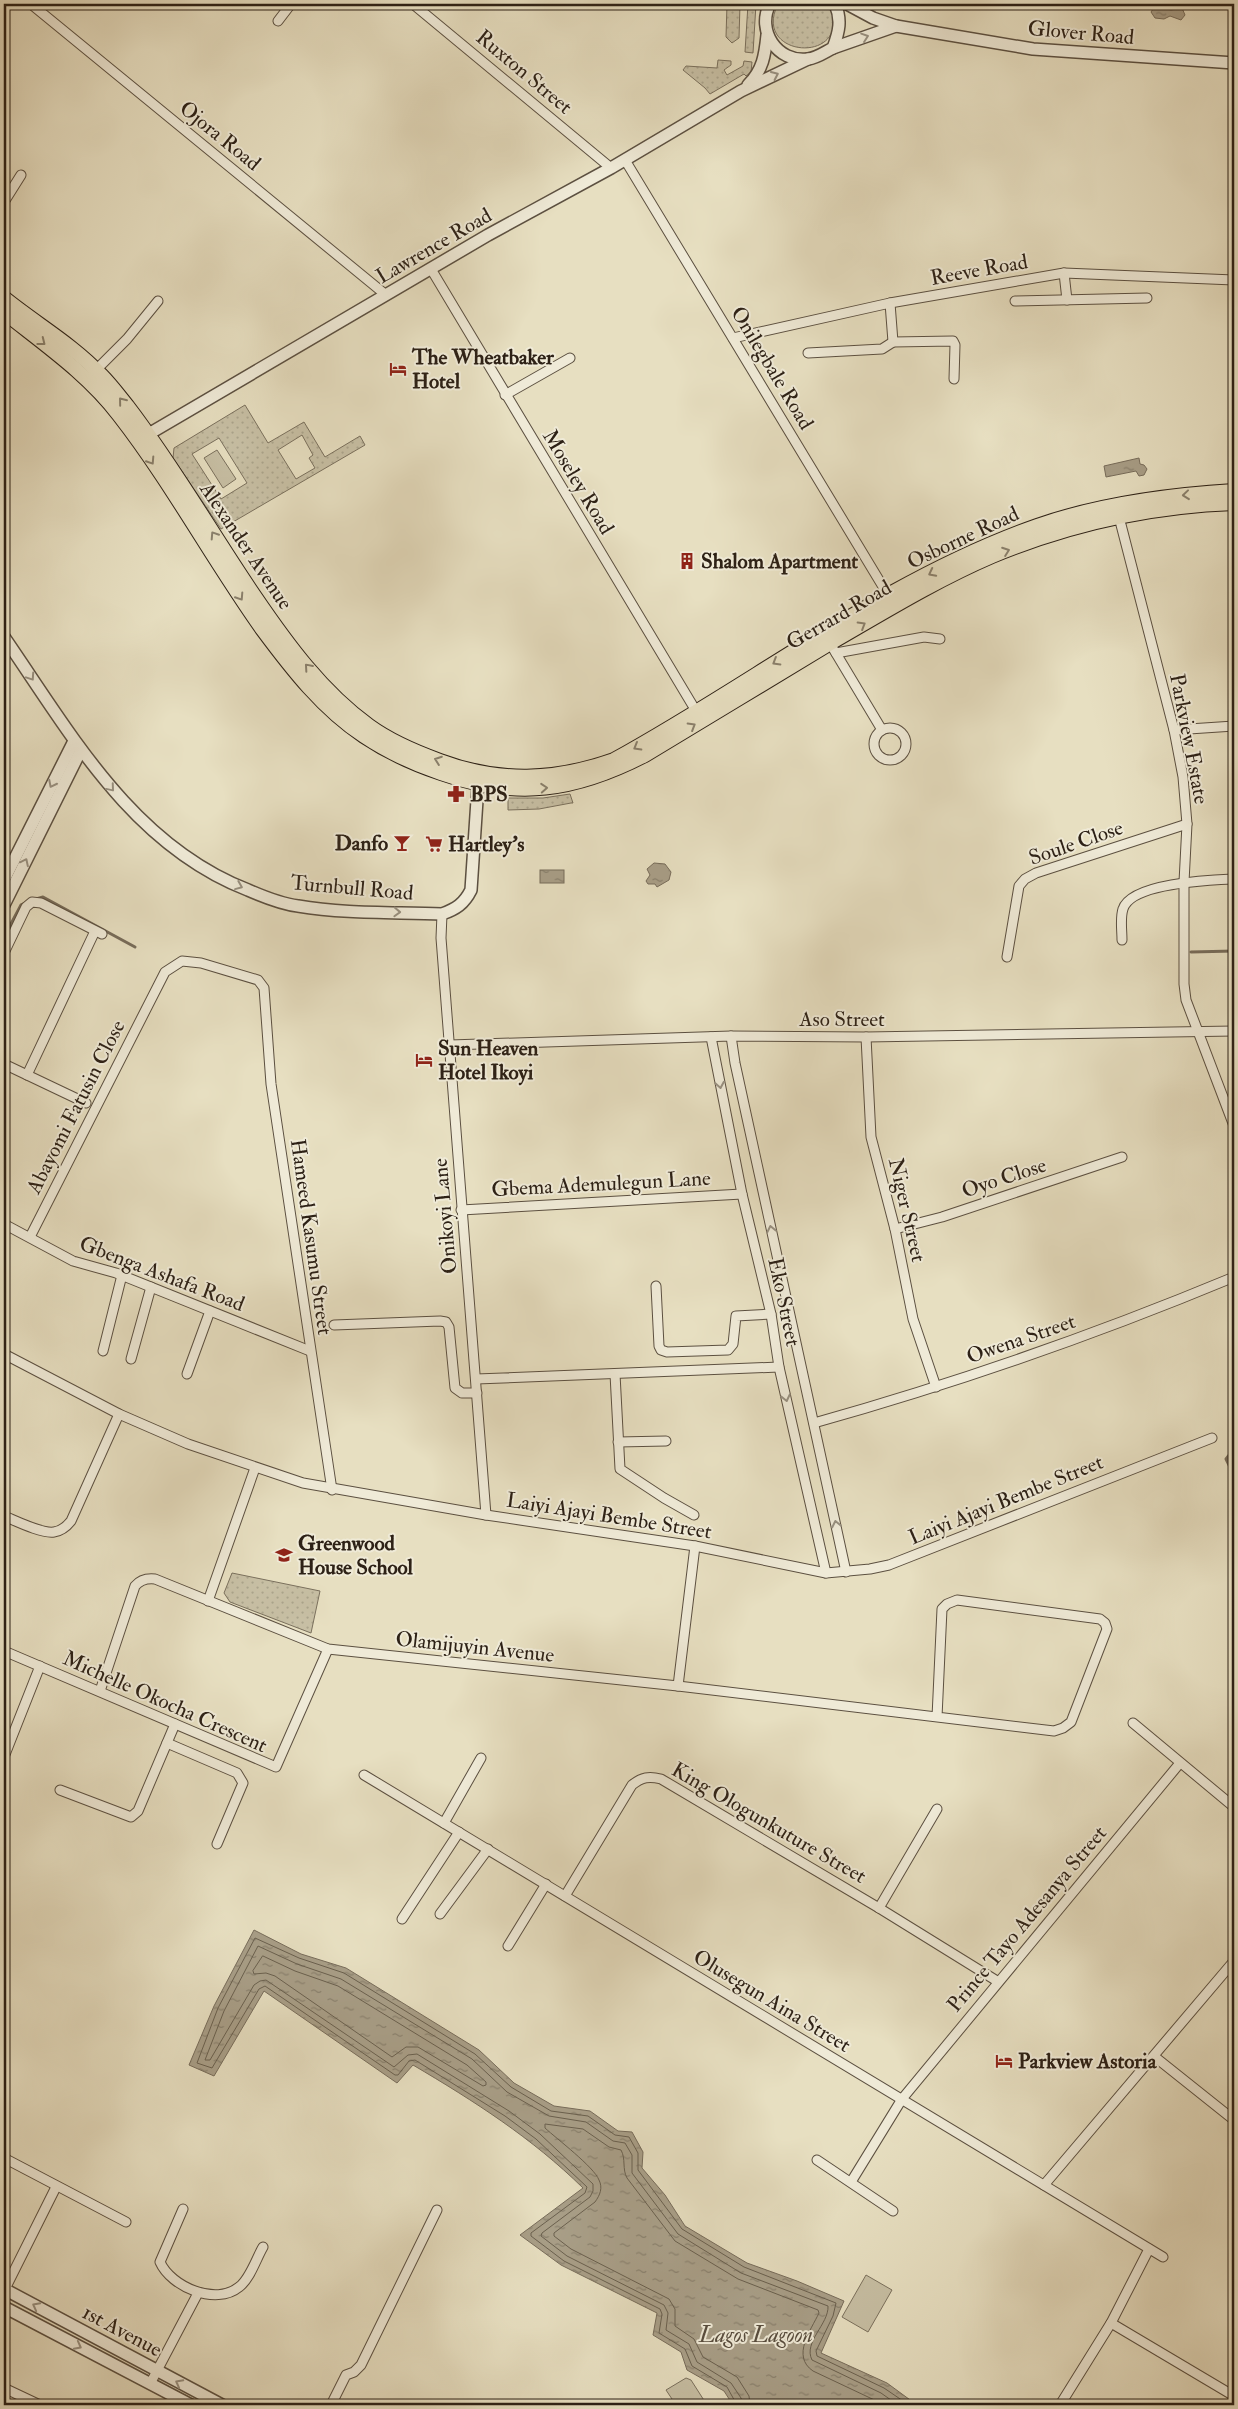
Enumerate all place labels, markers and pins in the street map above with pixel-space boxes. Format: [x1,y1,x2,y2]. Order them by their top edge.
place label: The Wheatbaker Hotel [411,344,555,395]
hotel icon: The Wheatbaker Hotel [388,359,408,379]
place label: Shalom Apartment [701,548,858,575]
building icon: Shalom Apartment [677,551,697,571]
place label: BPS [470,781,508,808]
pharmacy icon: BPS [446,784,466,804]
place label: Danfo [335,830,388,857]
place label: Hartley's [448,831,524,858]
bar icon: Danfo [392,833,412,853]
supermarket icon: Hartley's [424,834,444,854]
place label: Sun Heaven Hotel Ikoyi [438,1035,538,1086]
hotel icon: Sun Heaven Hotel Ikoyi [414,1050,434,1070]
place label: Greenwood House School [298,1530,414,1581]
school or university icon: Greenwood House School [274,1545,294,1565]
place label: Parkview Astoria [1018,2048,1158,2075]
hotel icon: Parkview Astoria [994,2051,1014,2071]

